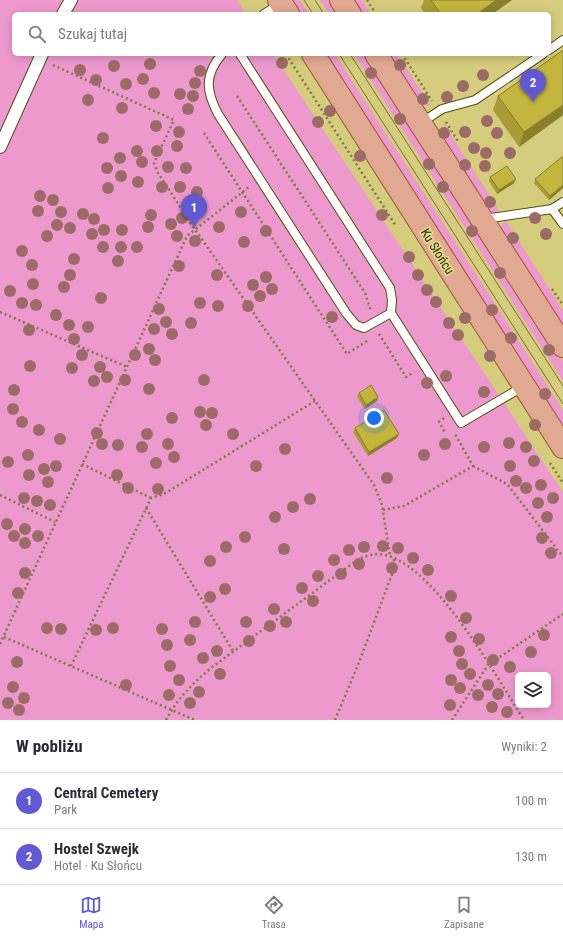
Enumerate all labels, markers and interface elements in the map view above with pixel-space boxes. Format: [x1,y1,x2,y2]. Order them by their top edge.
search box [12,12,551,56]
icon: search [26,23,48,45]
text: Szukaj tutaj [58,25,127,43]
pin: 2 [520,69,546,102]
pin: 1 [181,194,207,227]
street label: Ku Słońcu [418,226,458,277]
your location [364,408,384,428]
map controls [515,672,551,708]
button: layers [515,672,551,708]
text: W pobliżu [16,736,83,756]
text: Wyniki: 2 [501,739,547,754]
text: Central Cemetery [54,784,158,802]
text: 1 [26,793,32,808]
text: 100 m [515,793,547,808]
text: Park [54,802,77,817]
text: Hostel Szwejk [54,840,139,858]
text: 2 [26,849,32,864]
text: 130 m [515,849,547,864]
text: Hotel · Ku Słońcu [54,858,142,873]
tab: Mapa [79,894,103,931]
tab: Trasa [262,894,286,931]
tab: Zapisane [444,894,484,931]

